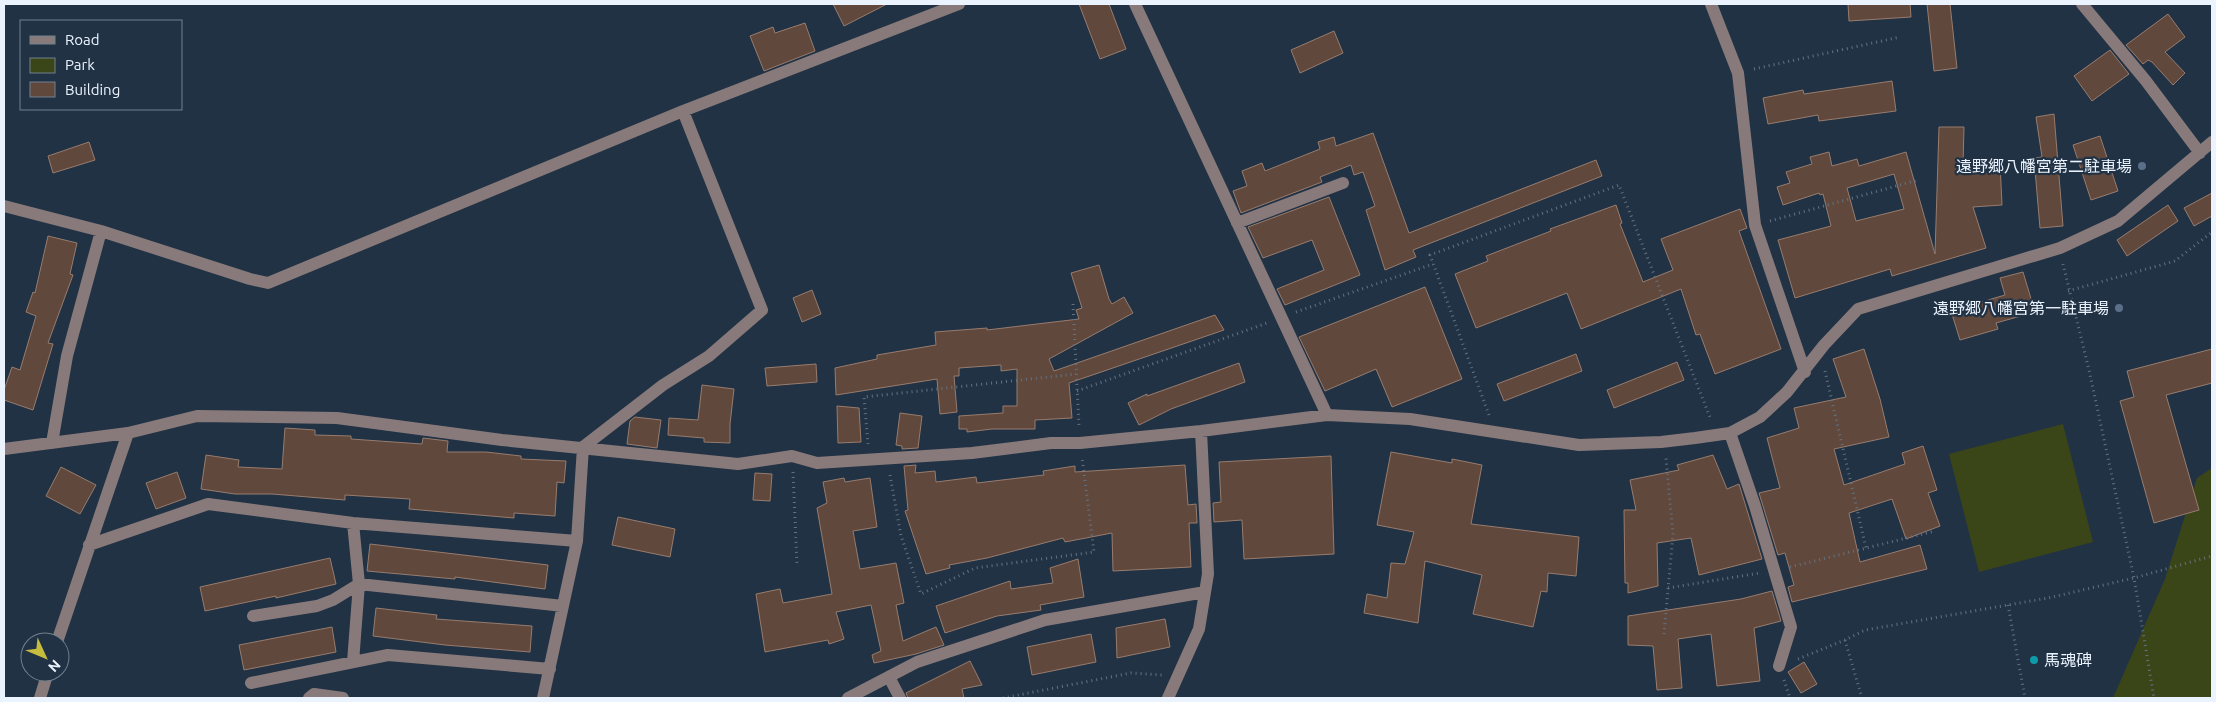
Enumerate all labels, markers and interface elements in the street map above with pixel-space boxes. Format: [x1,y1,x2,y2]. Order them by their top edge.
legend [20,20,182,110]
text: Road [65,31,100,48]
text: Park [65,56,95,73]
text: Building [65,81,120,98]
place label: 遠野郷八幡宮第二駐車場 [1956,157,2132,175]
marker: 遠野郷八幡宮第二駐車場 [2136,160,2148,172]
place label: 遠野郷八幡宮第一駐車場 [1933,299,2109,317]
marker: 遠野郷八幡宮第一駐車場 [2113,302,2125,314]
north arrow [20,632,70,682]
place label: 馬魂碑 [2044,651,2092,669]
marker: 馬魂碑 [2028,654,2040,666]
text: N [45,657,64,675]

